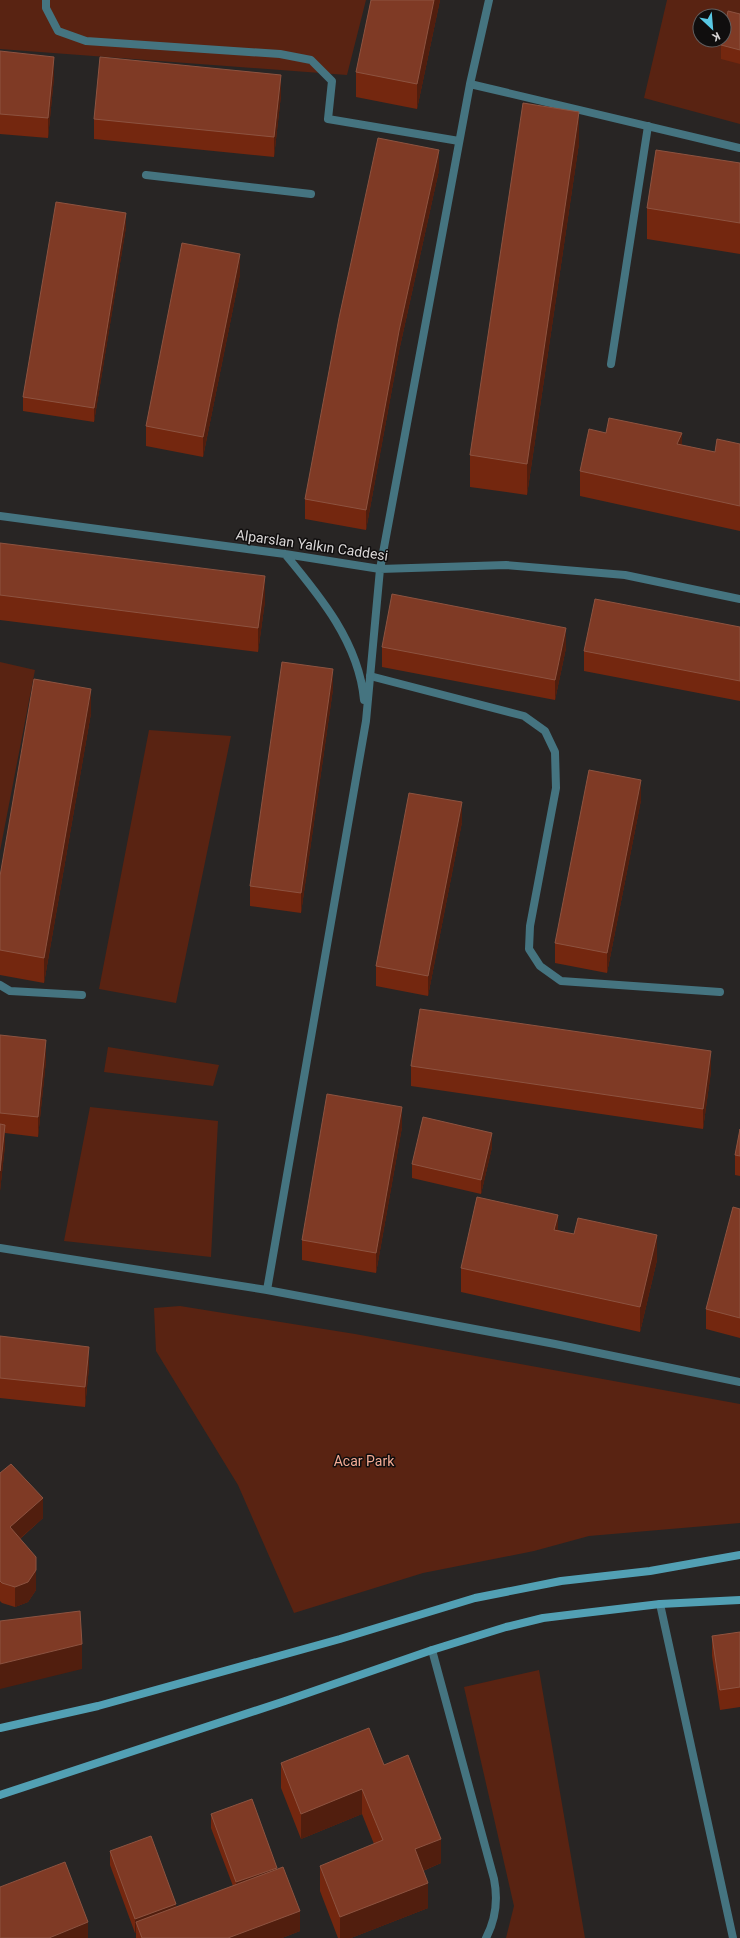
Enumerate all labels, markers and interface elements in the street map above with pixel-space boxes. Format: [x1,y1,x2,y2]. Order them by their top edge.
north arrow [692,8,732,48]
text: K [709,29,722,44]
street label: Alparslan Yalkın Caddesi [235,526,389,564]
park label: Acar Park [334,1453,395,1469]

